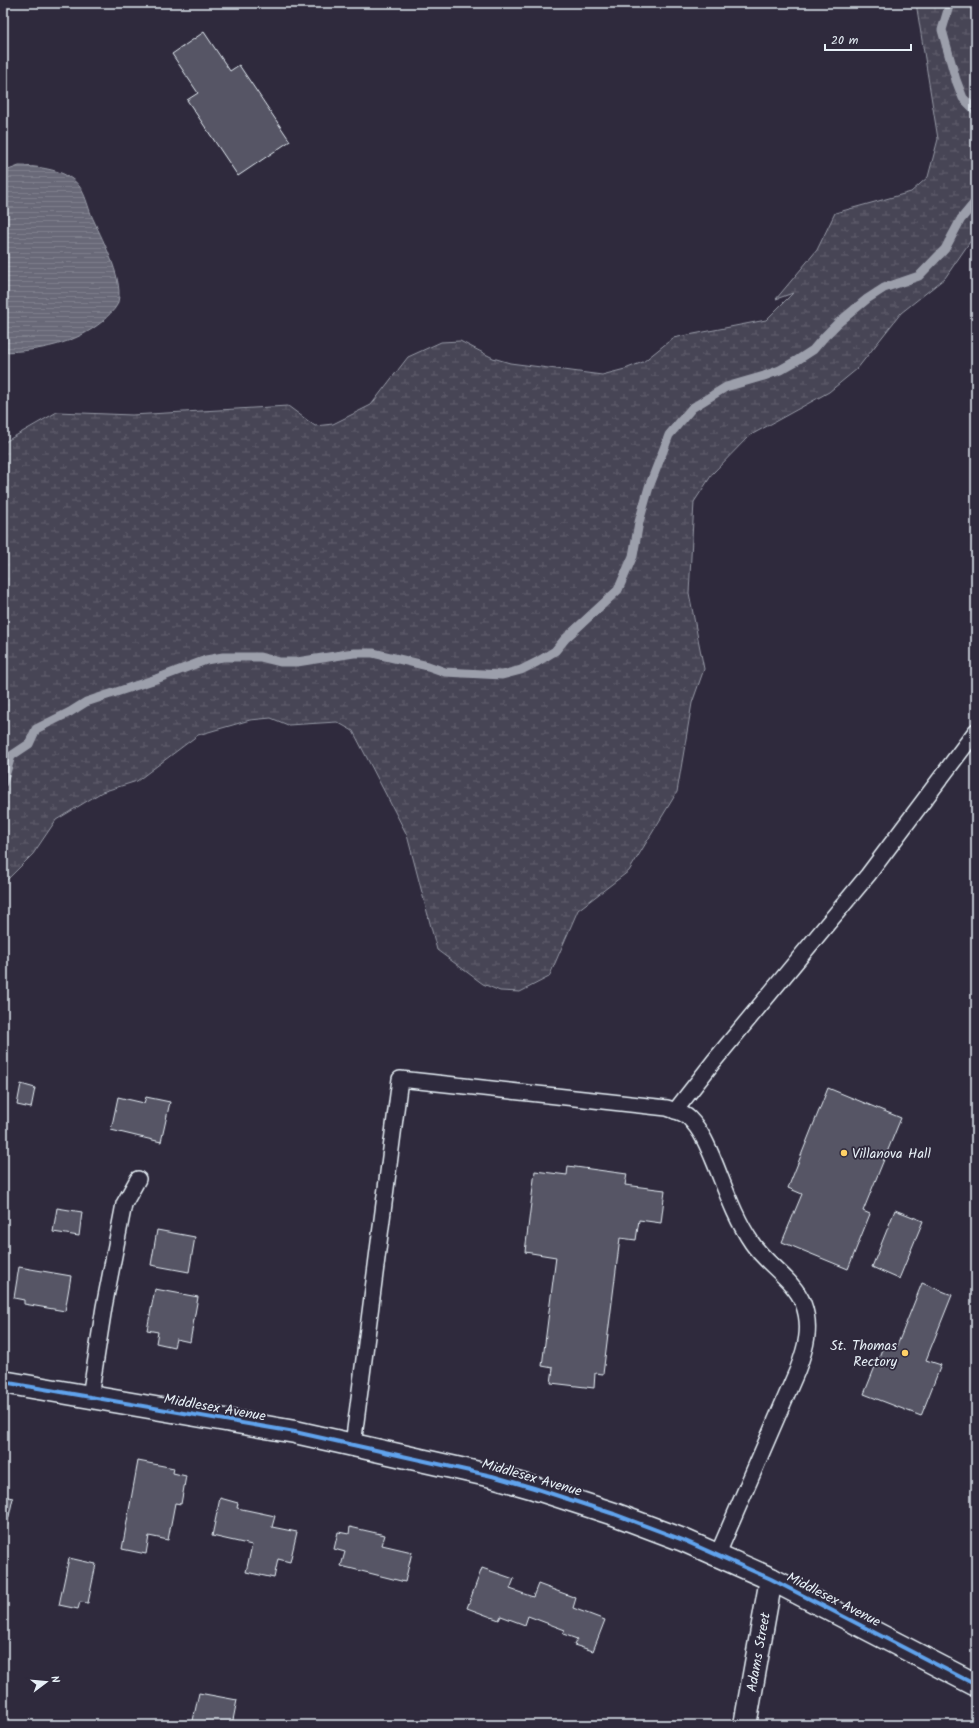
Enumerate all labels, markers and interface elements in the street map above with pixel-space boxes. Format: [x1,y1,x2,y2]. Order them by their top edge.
scale bar [825,26,911,52]
text: 20 m [831,31,859,50]
place label: Villanova Hall [852,1143,931,1165]
marker: Villanova Hall [839,1148,849,1158]
place label: St. Thomas Rectory [830,1335,897,1373]
marker: St. Thomas Rectory [900,1348,910,1358]
street label: Middlesex Avenue [162,1388,268,1428]
street label: Middlesex Avenue [479,1453,585,1503]
street label: Middlesex Avenue [783,1567,885,1633]
street label: Adams Street [741,1610,777,1694]
north arrow [26,1662,66,1702]
text: N [45,1674,64,1685]

